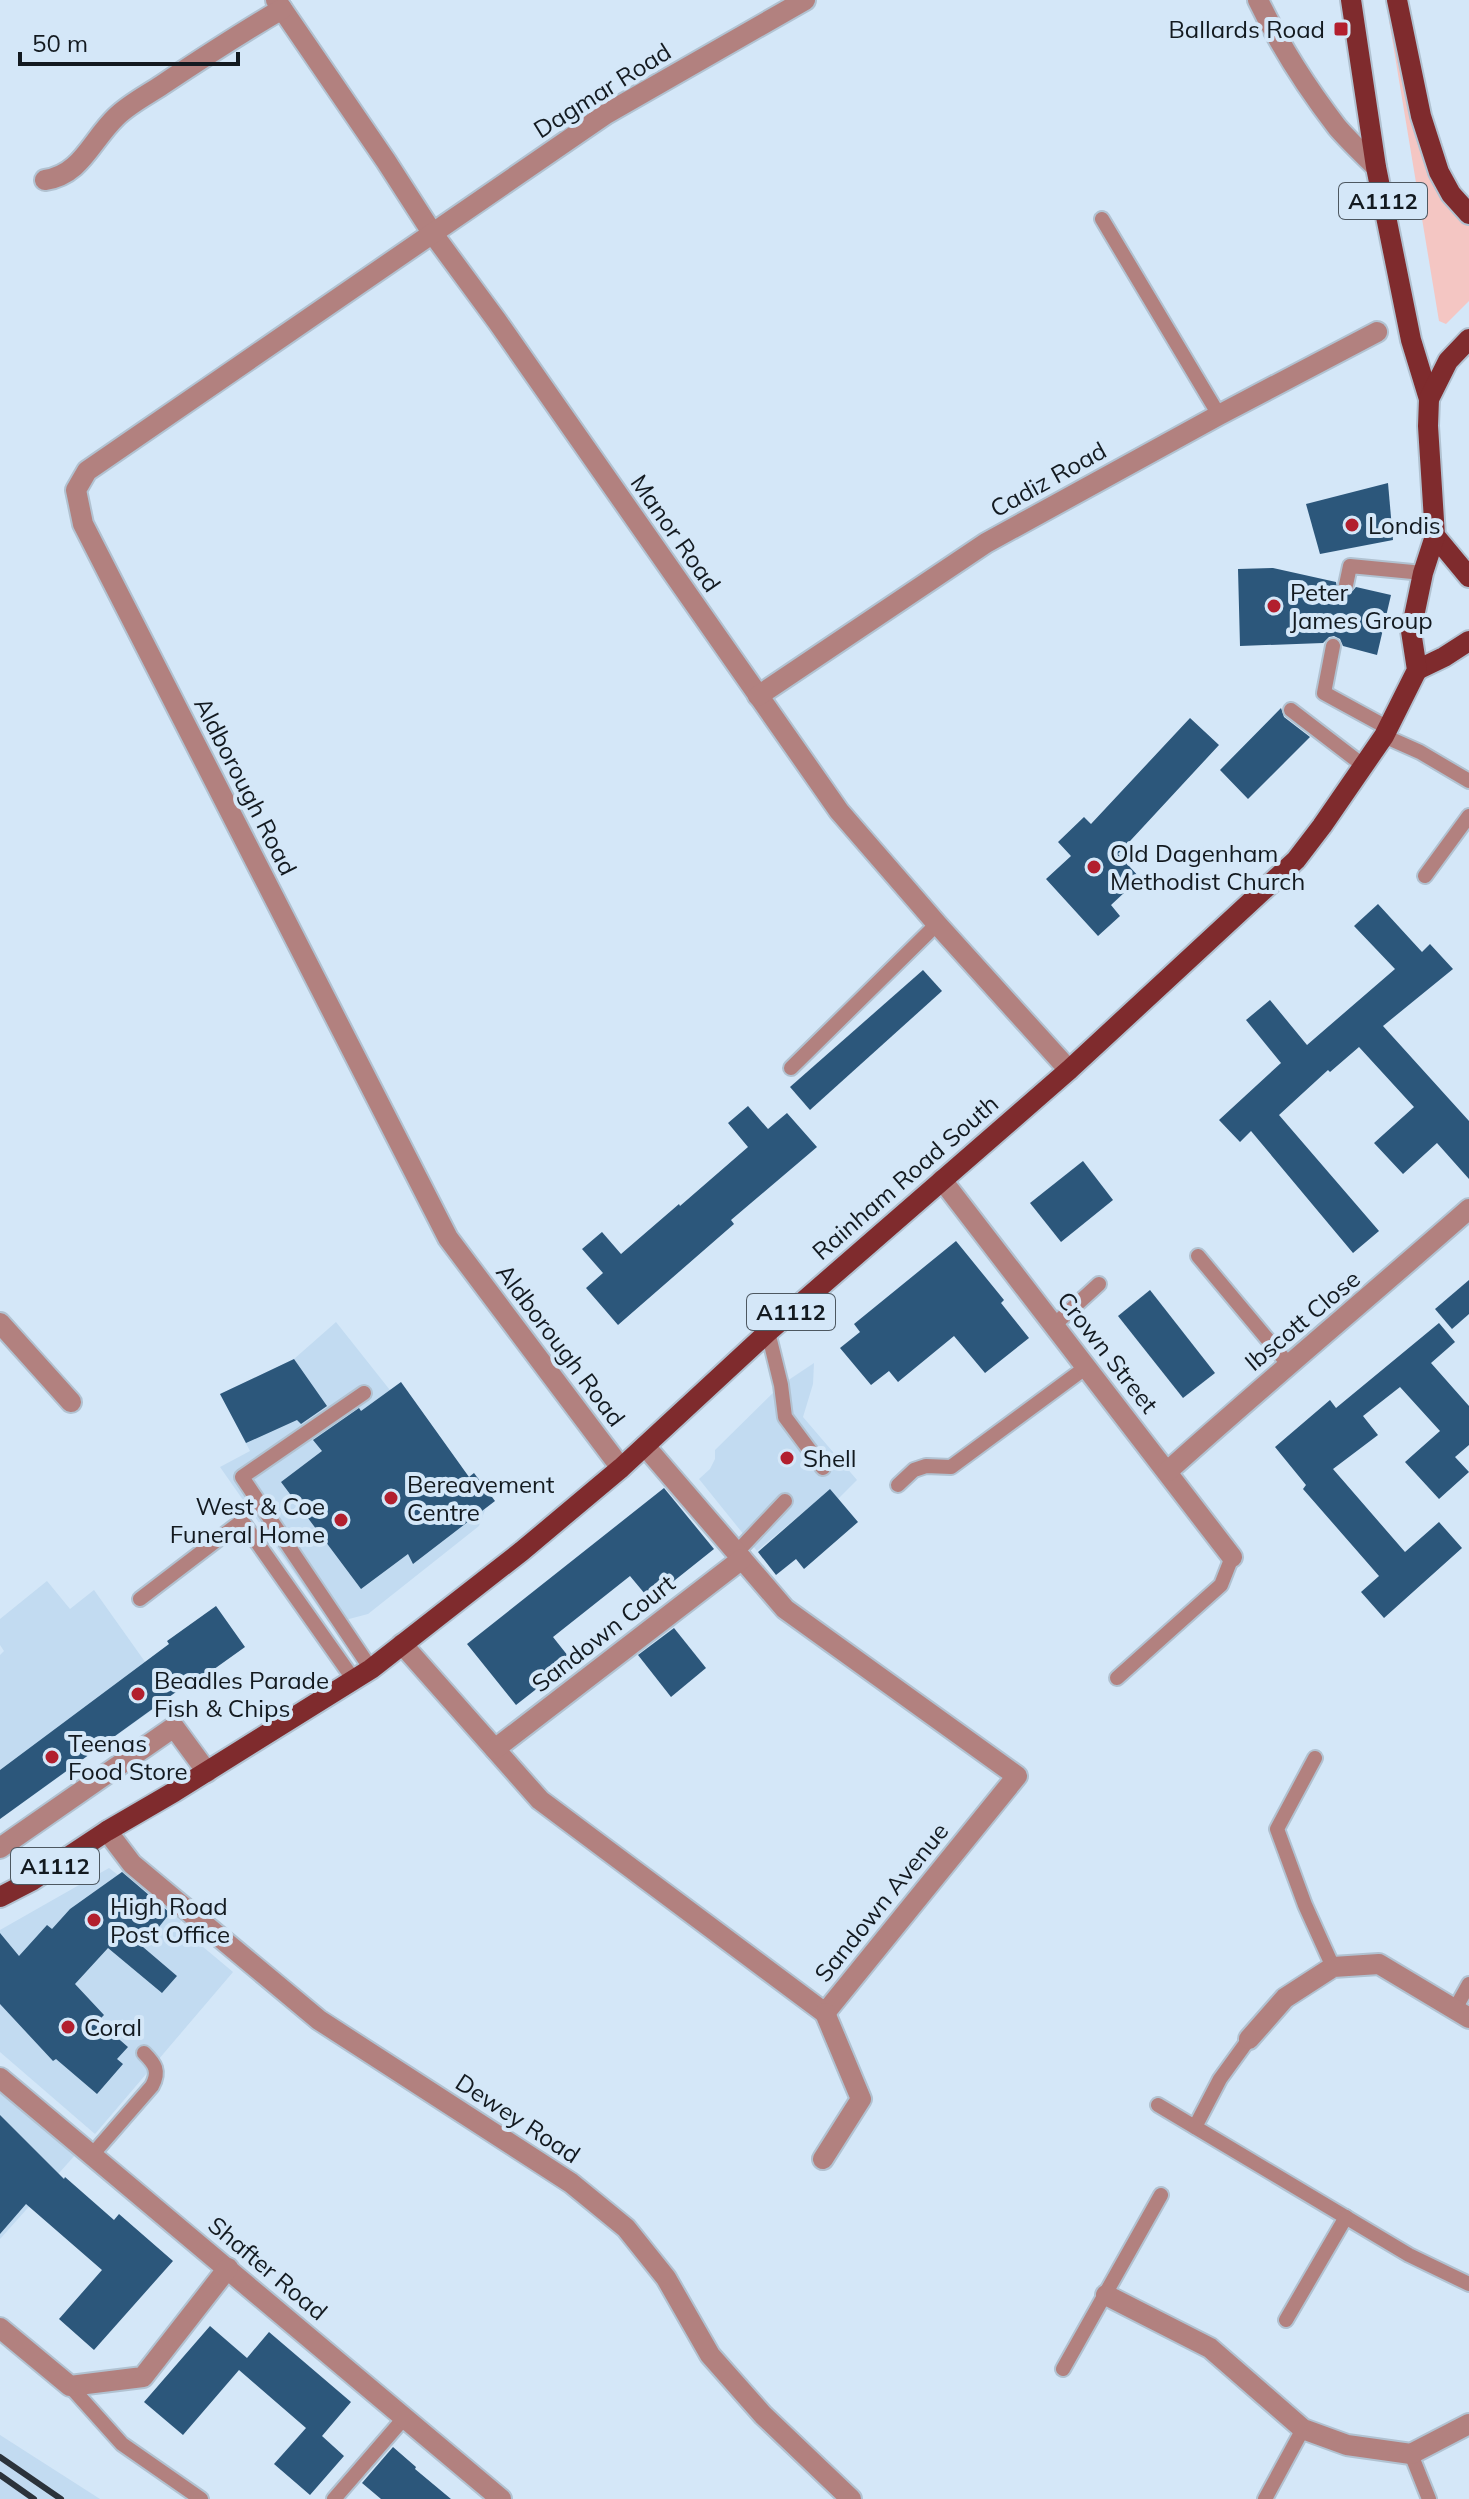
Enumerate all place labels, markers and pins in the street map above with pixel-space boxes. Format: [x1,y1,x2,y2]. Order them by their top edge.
place label: Ballards Road [1168,14,1325,44]
marker: Ballards Road [1332,20,1350,38]
place label: Londis [1368,510,1441,540]
marker: Londis [1343,516,1361,534]
place label: Peter James Group [1290,577,1433,635]
marker: Peter James Group [1265,597,1283,615]
place label: Old Dagenham Methodist Church [1110,838,1305,896]
marker: Old Dagenham Methodist Church [1085,858,1103,876]
place label: Shell [803,1443,857,1473]
marker: Shell [778,1449,796,1467]
place label: Bereavement Centre [407,1469,555,1527]
marker: Bereavement Centre [382,1489,400,1507]
place label: West & Coe Funeral Home [170,1491,325,1549]
marker: West & Coe Funeral Home [332,1511,350,1529]
place label: Beadles Parade Fish & Chips [154,1665,329,1723]
marker: Beadles Parade Fish & Chips [129,1685,147,1703]
place label: Teenas Food Store [68,1728,188,1786]
marker: Teenas Food Store [43,1748,61,1766]
place label: High Road Post Office [110,1891,230,1949]
marker: High Road Post Office [85,1911,103,1929]
place label: Coral [84,2012,142,2042]
marker: Coral [59,2018,77,2036]

